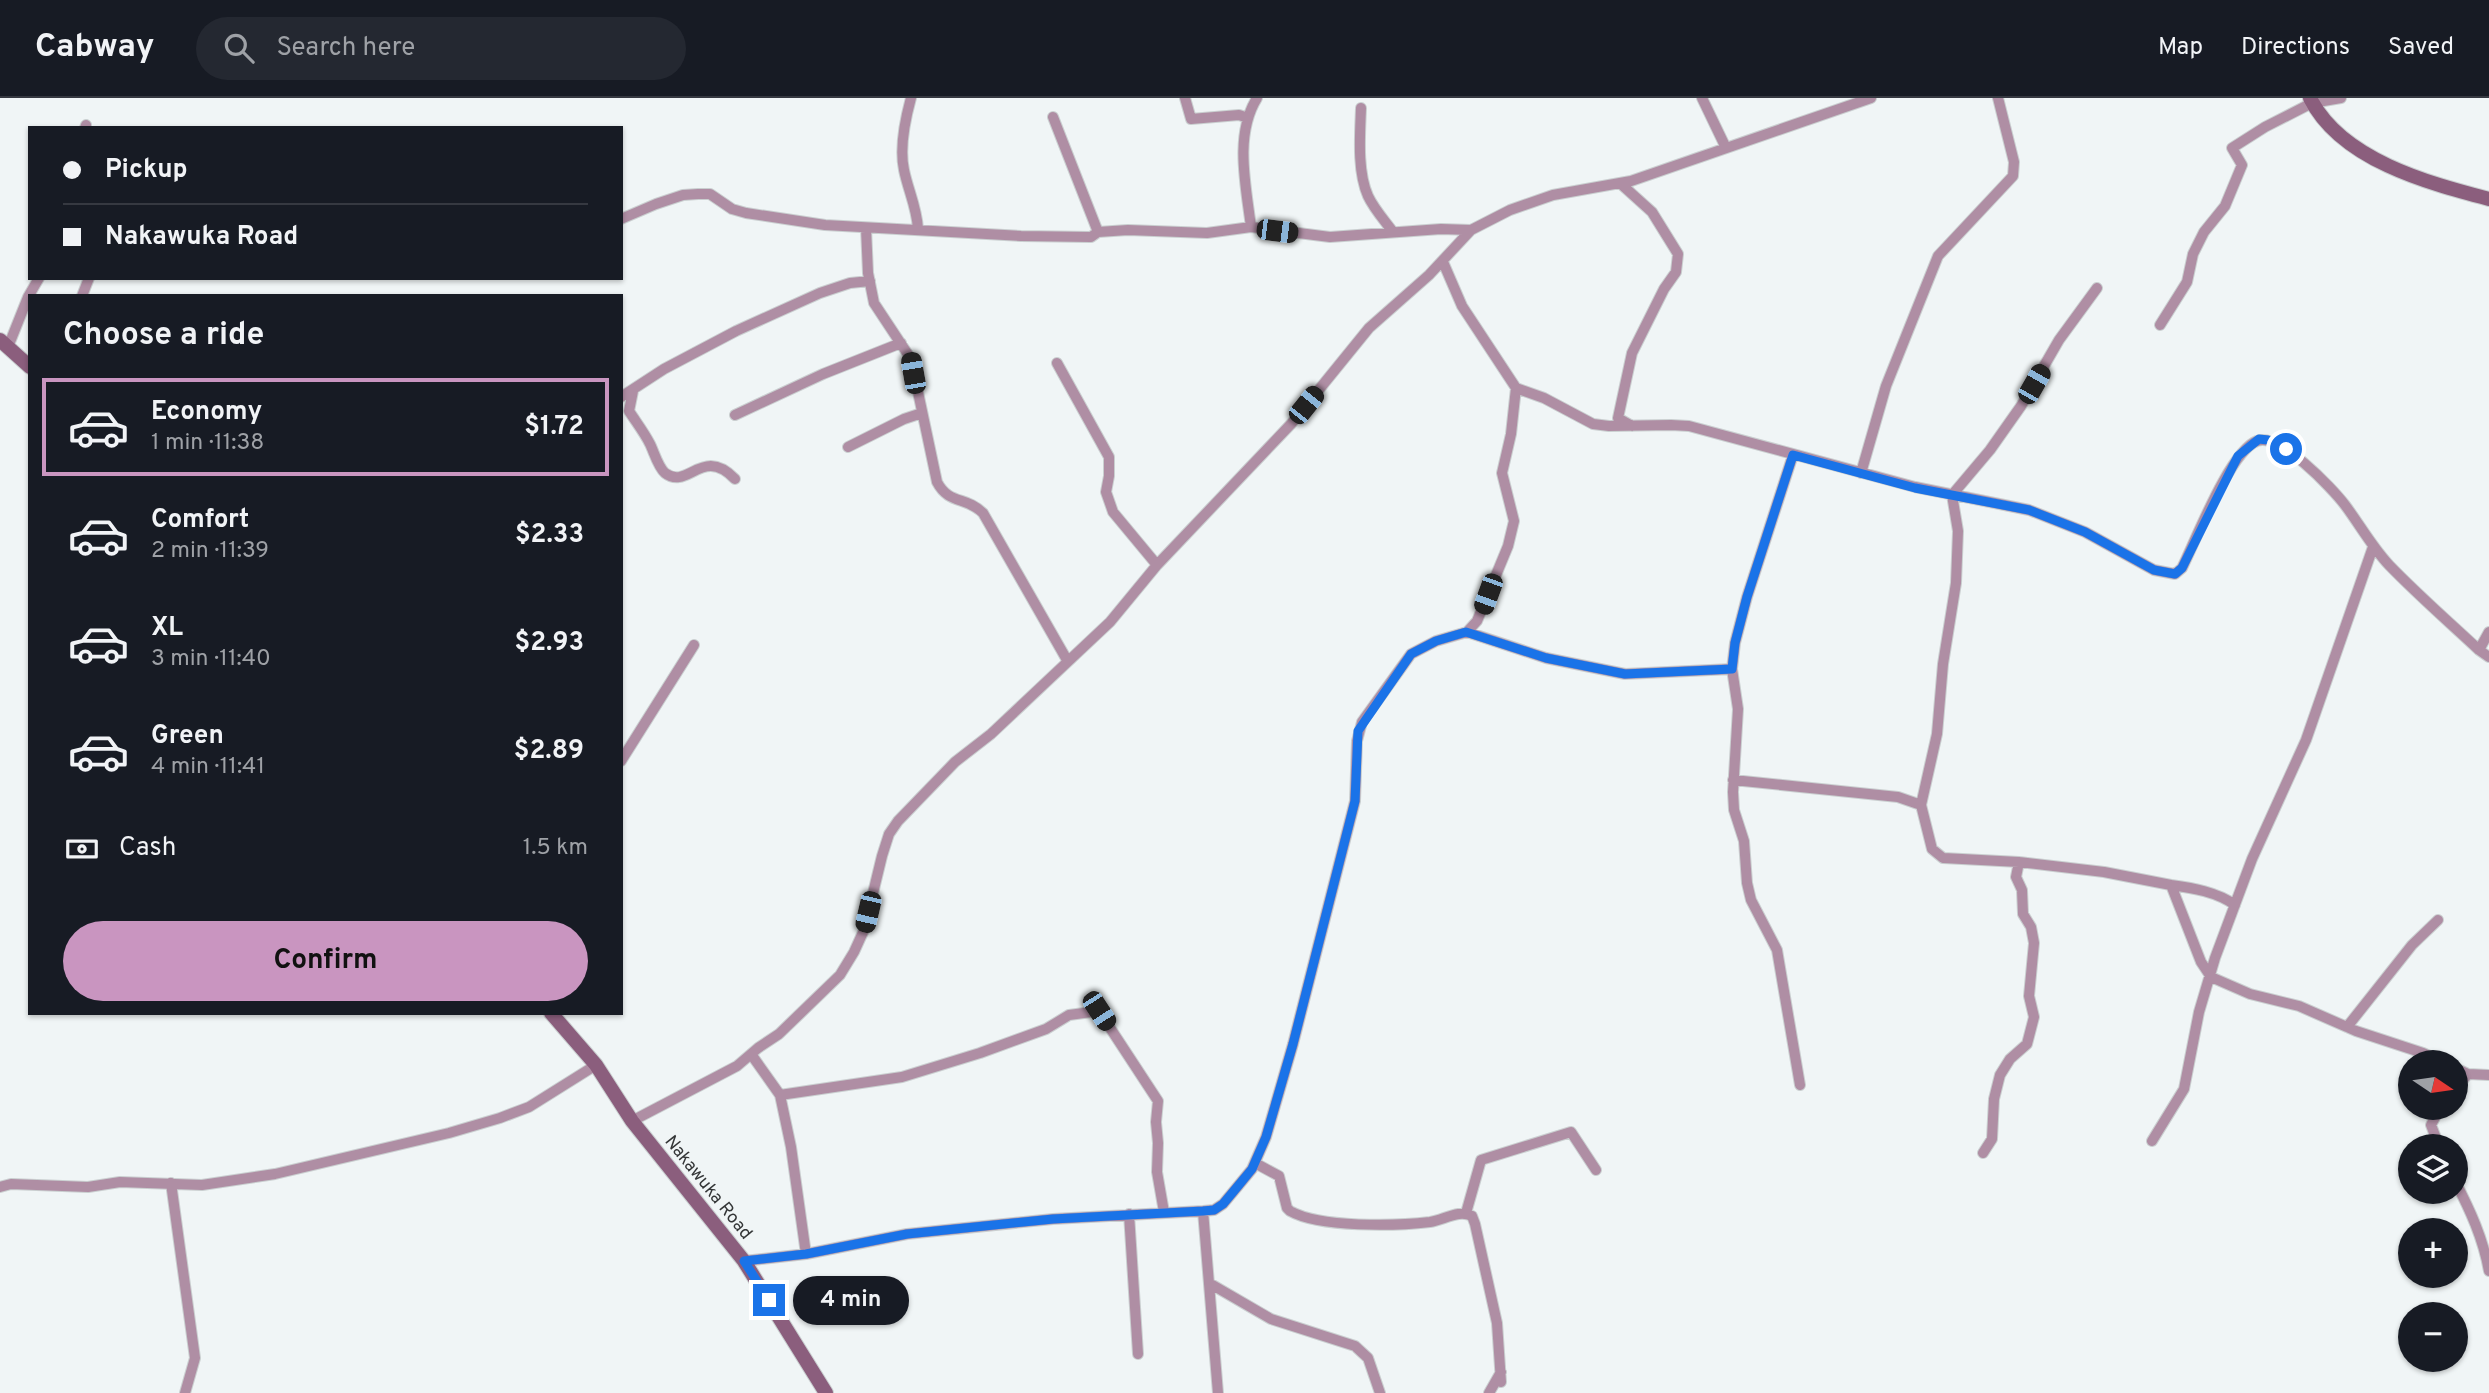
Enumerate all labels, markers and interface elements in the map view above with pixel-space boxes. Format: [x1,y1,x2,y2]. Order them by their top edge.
search box [196,17,686,80]
text: Cabway [35,27,154,69]
icon: search [220,29,258,67]
text: Search here [276,32,415,65]
text: Map [2158,33,2203,63]
text: Directions [2241,33,2350,63]
text: Saved [2388,33,2454,63]
text: Pickup [105,154,188,187]
car [1255,218,1300,244]
text: Nakawuka Road [105,221,298,254]
text: Choose a ride [63,316,264,356]
car [900,350,927,396]
car [2015,361,2054,407]
car [1285,382,1328,428]
icon: car [67,396,130,459]
text: Economy [151,396,262,429]
text: $1.72 [524,411,584,444]
text: 1 min · 11:38 [151,429,264,458]
route start [2270,433,2302,465]
icon: car [67,504,130,567]
text: Comfort [151,504,249,537]
text: $2.33 [515,519,584,552]
text: 2 min · 11:39 [151,537,269,566]
car [1471,571,1506,617]
icon: car [67,612,130,675]
text: XL [151,612,183,645]
text: $2.93 [515,627,584,660]
text: 3 min · 11:40 [151,645,271,674]
icon: car [67,720,130,783]
text: Green [151,720,224,753]
text: $2.89 [514,735,584,768]
text: 4 min · 11:41 [151,753,265,782]
icon: cash [63,830,101,868]
text: Cash [119,832,176,865]
text: 1.5 km [523,834,588,863]
car [854,889,883,935]
button: Confirm [63,921,588,1001]
car [1079,988,1120,1034]
north arrow [2398,1050,2468,1120]
map controls [2398,1050,2468,1372]
street label: Nakawuka Road [659,1131,757,1245]
button: layers [2398,1134,2468,1204]
button: + [2398,1218,2468,1288]
callout: 4 min [794,1276,909,1324]
route end [753,1284,785,1316]
text: 4 min [821,1286,881,1315]
button: − [2398,1302,2468,1372]

